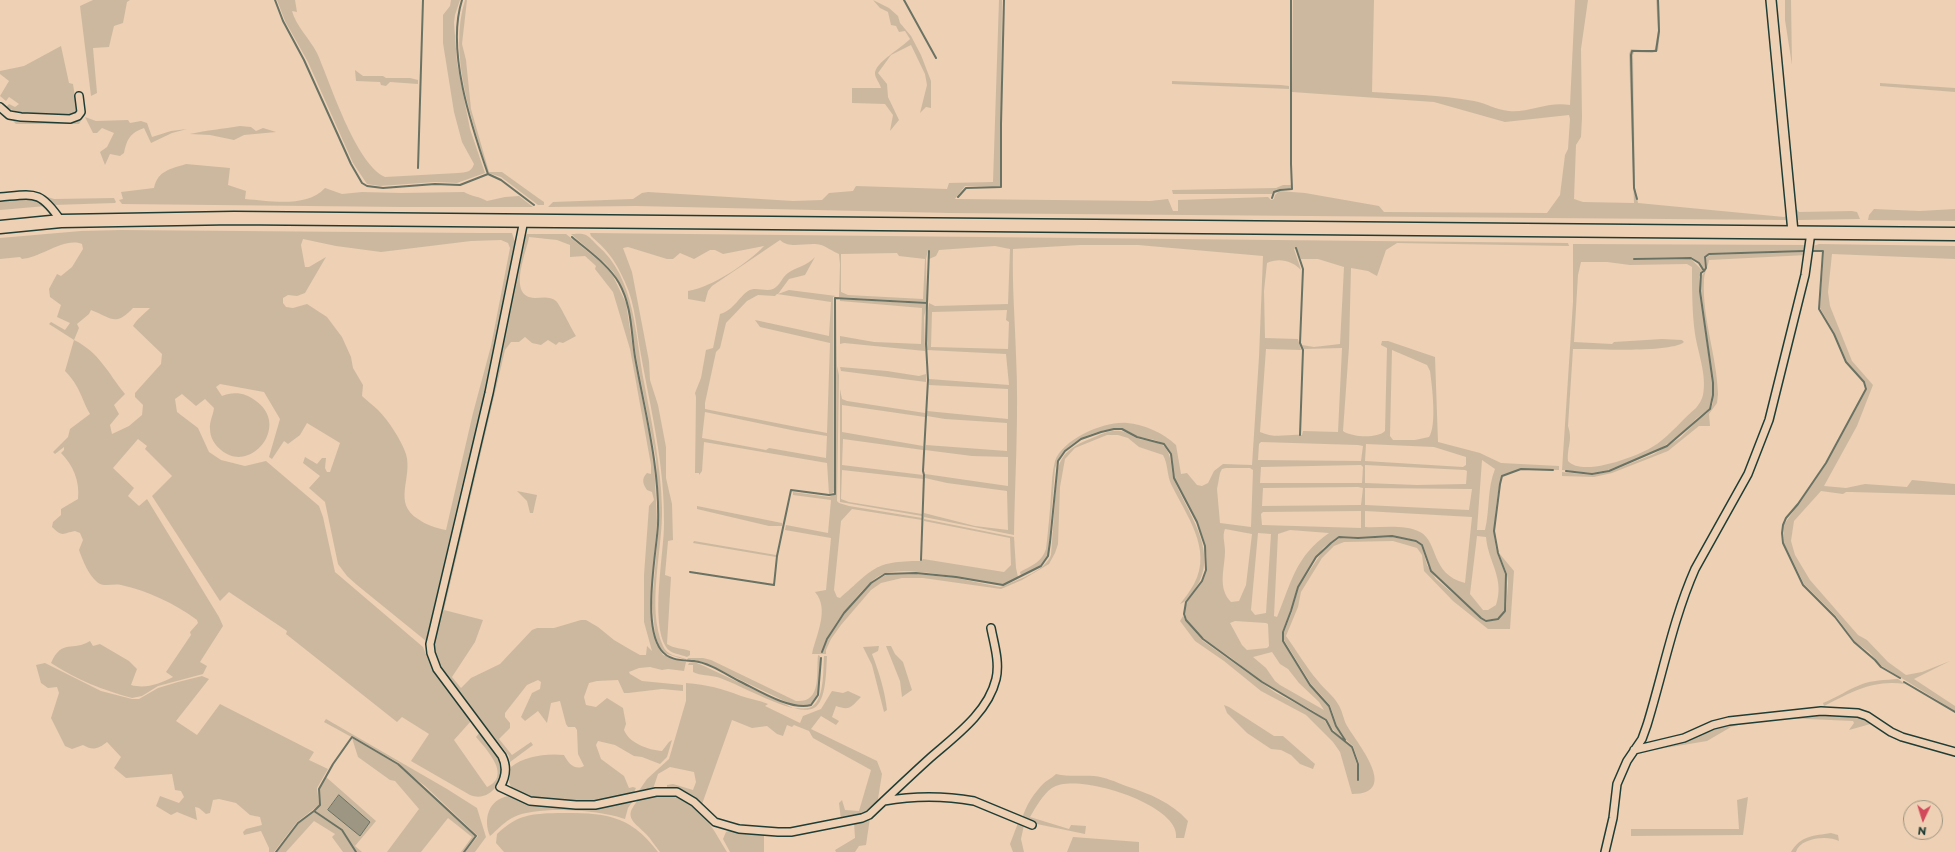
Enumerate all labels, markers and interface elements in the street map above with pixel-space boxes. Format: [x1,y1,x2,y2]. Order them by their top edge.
north arrow [1903,800,1943,840]
text: N [1917,823,1927,840]

